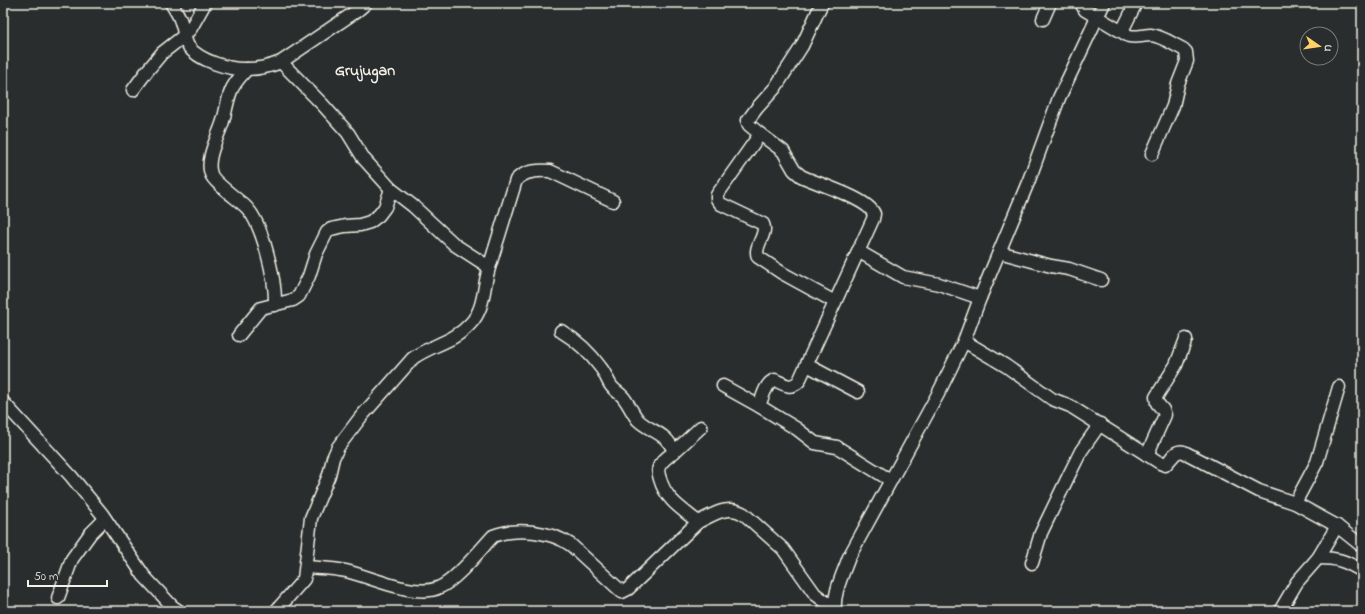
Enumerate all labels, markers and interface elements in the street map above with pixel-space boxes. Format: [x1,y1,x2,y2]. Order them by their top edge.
north arrow [1299,26,1339,66]
text: U [1319,43,1336,53]
district label: Grujugan [335,59,395,84]
scale bar [28,562,107,588]
text: 50 m [34,568,58,586]

